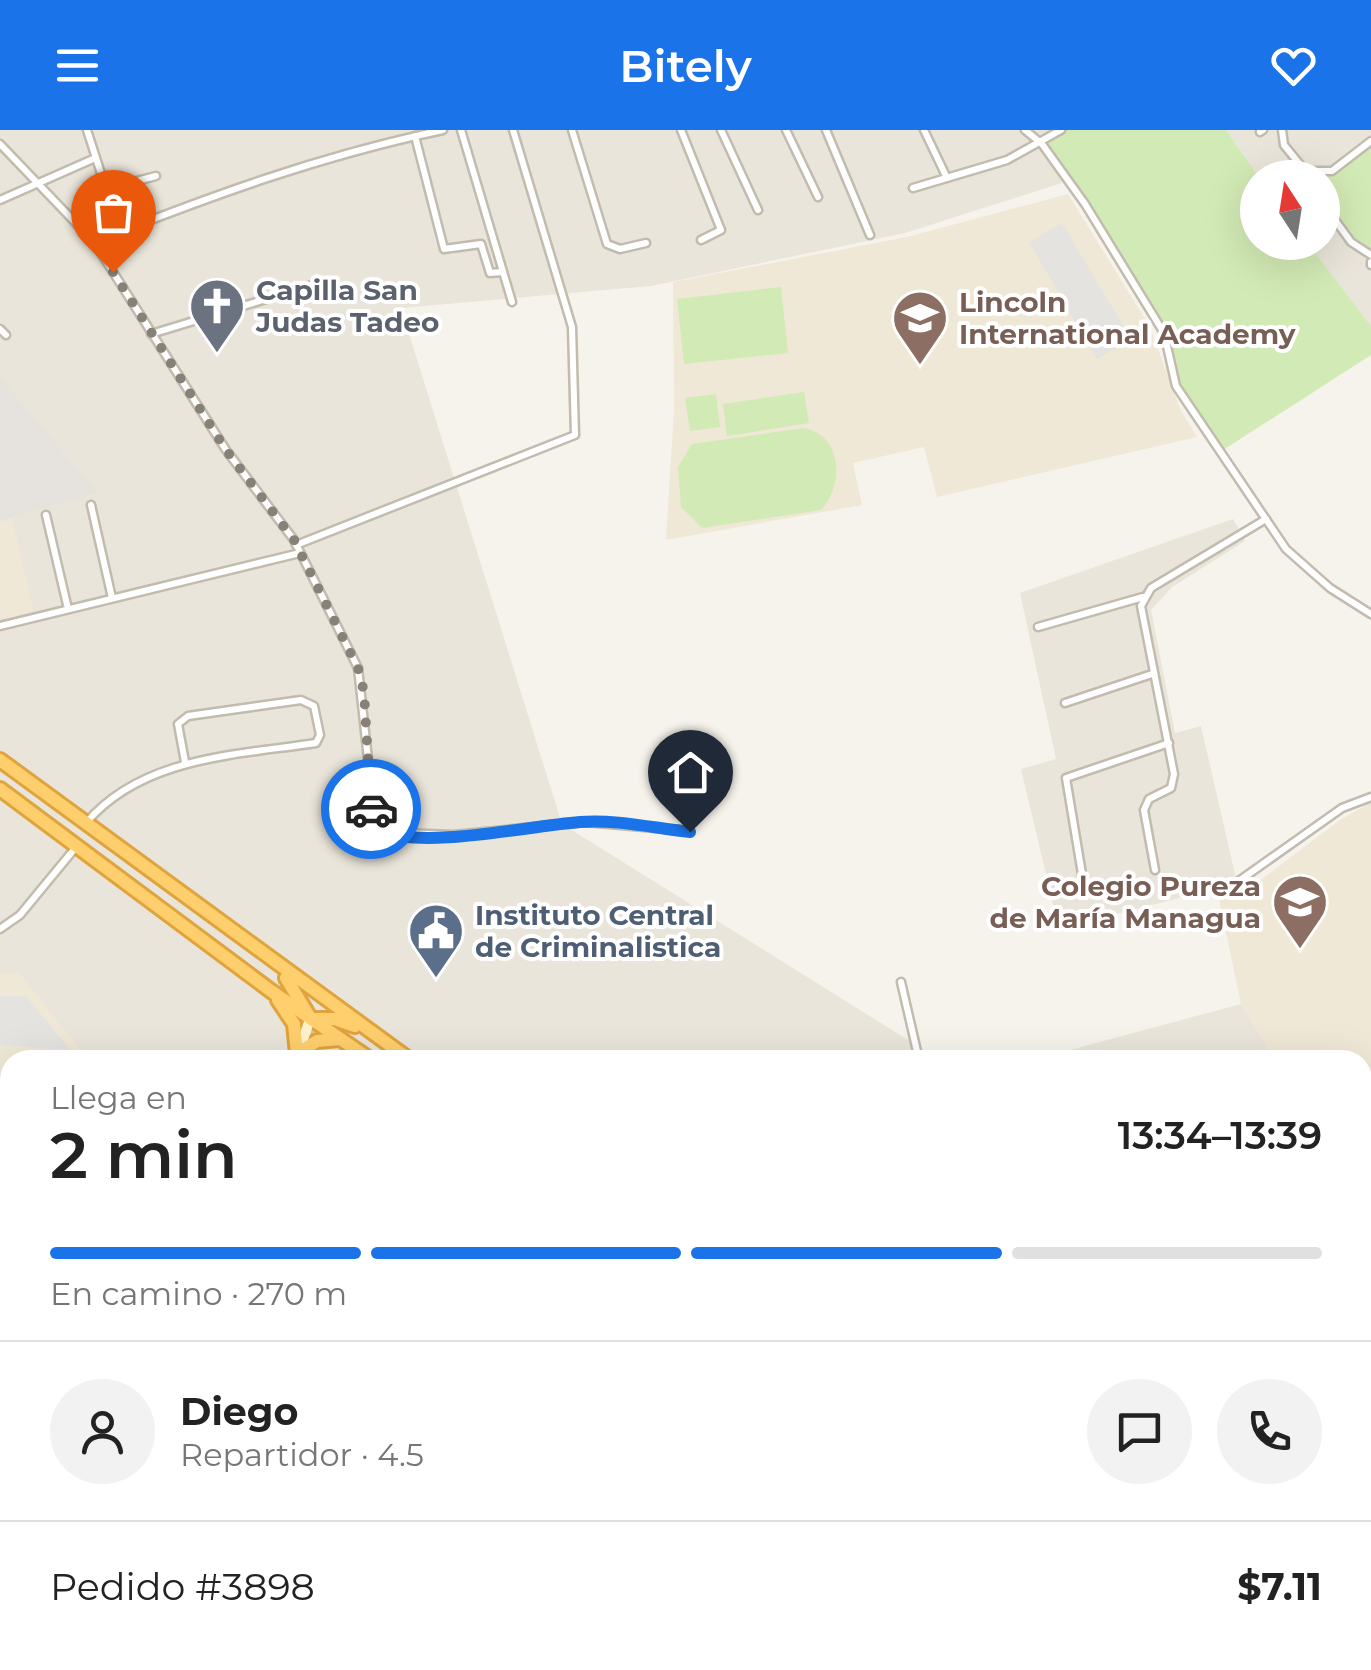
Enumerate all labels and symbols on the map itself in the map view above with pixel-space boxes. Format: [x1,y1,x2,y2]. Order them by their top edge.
north arrow [1240,160,1340,260]
pin [71,170,156,273]
place label: Capilla San Judas Tadeo [255,273,439,339]
church icon: Capilla San Judas Tadeo [187,276,247,355]
place label: Lincoln International Academy [959,285,1296,351]
school or university icon: Lincoln International Academy [890,288,950,367]
pin [648,730,733,833]
courier [321,759,421,859]
place label: Colegio Pureza de María Managua [990,869,1261,935]
school or university icon: Colegio Pureza de María Managua [1270,872,1330,951]
place label: Instituto Central de Criminalistica [475,898,721,964]
public building icon: Instituto Central de Criminalistica [406,901,466,980]

